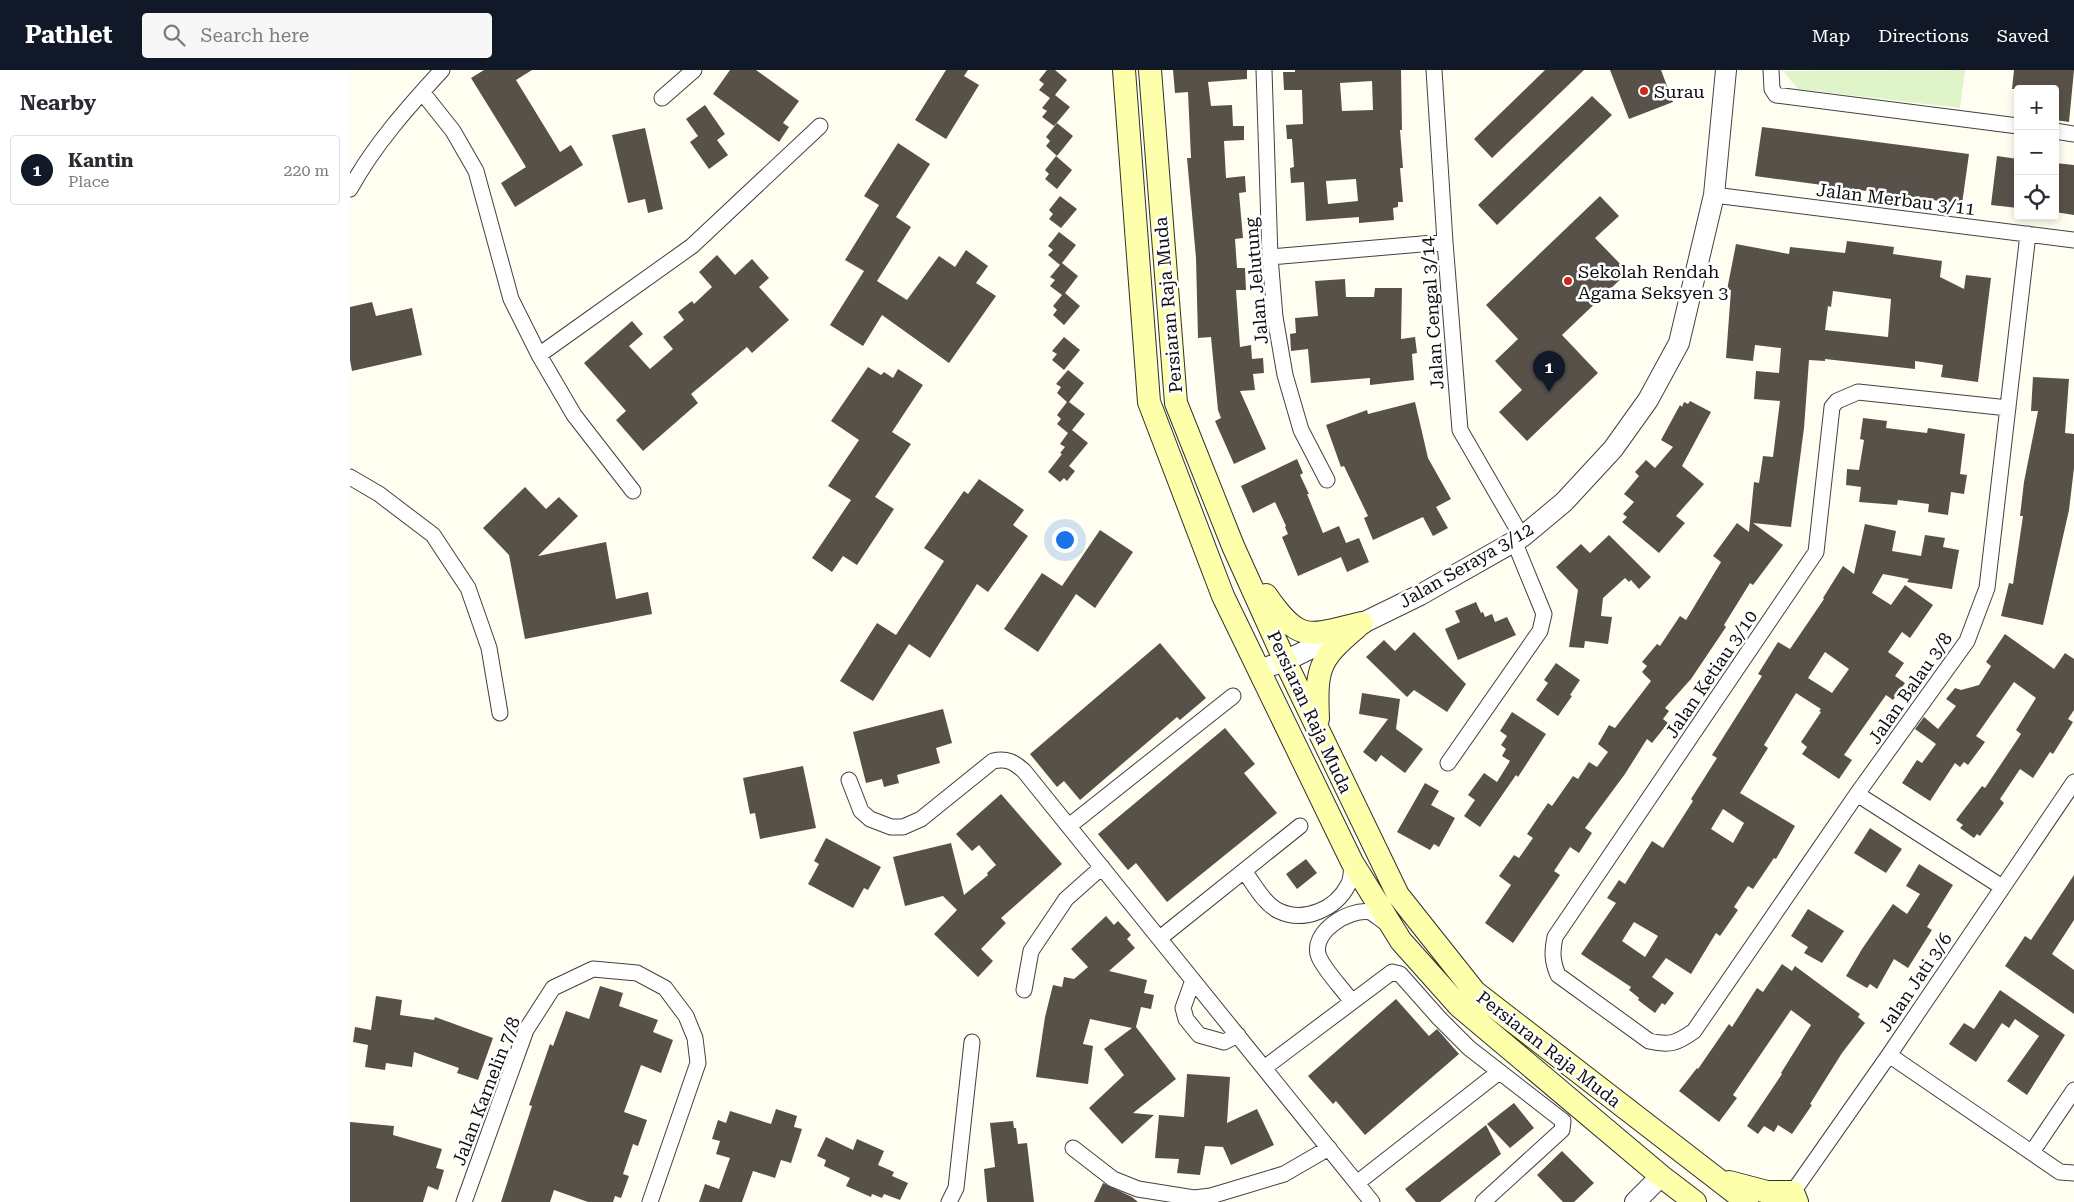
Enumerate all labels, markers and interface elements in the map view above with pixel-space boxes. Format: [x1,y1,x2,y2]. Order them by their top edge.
search box [142,13,492,58]
text: Pathlet [25,21,112,49]
icon: search [160,21,188,49]
text: Search here [200,24,309,47]
text: Map [1812,25,1850,46]
text: Directions [1878,25,1969,46]
text: Saved [1997,25,2049,46]
place label: Surau [1654,81,1705,102]
marker: Surau [1638,85,1650,97]
map controls [2014,85,2059,220]
button: + [2014,85,2059,130]
text: Nearby [20,91,96,115]
button: − [2014,130,2059,175]
text: Kantin [68,149,134,172]
text: 1 [33,161,41,180]
text: 220 m [283,161,329,180]
text: Place [68,172,109,191]
button: locate [2014,175,2059,220]
street label: Jalan Merbau 3/11 [1815,179,1977,219]
street label: Persiaran Raja Muda [1150,216,1186,394]
street label: Jalan Jelutung [1240,216,1272,345]
street label: Jalan Cengal 3/14 [1416,236,1448,390]
place label: Sekolah Rendah Agama Seksyen 3 [1578,261,1728,303]
marker: Sekolah Rendah Agama Seksyen 3 [1562,275,1574,287]
pin: 1 [1533,351,1565,392]
street label: Jalan Seraya 3/12 [1395,518,1537,612]
your location [1052,527,1078,553]
street label: Jalan Ketiau 3/10 [1661,606,1761,742]
street label: Persiaran Raja Muda [1263,627,1357,797]
street label: Jalan Balau 3/8 [1864,628,1956,748]
street label: Jalan Jati 3/6 [1874,928,1956,1036]
street label: Persiaran Raja Muda [1473,986,1625,1112]
street label: Jalan Karnelin 7/8 [448,1014,524,1168]

